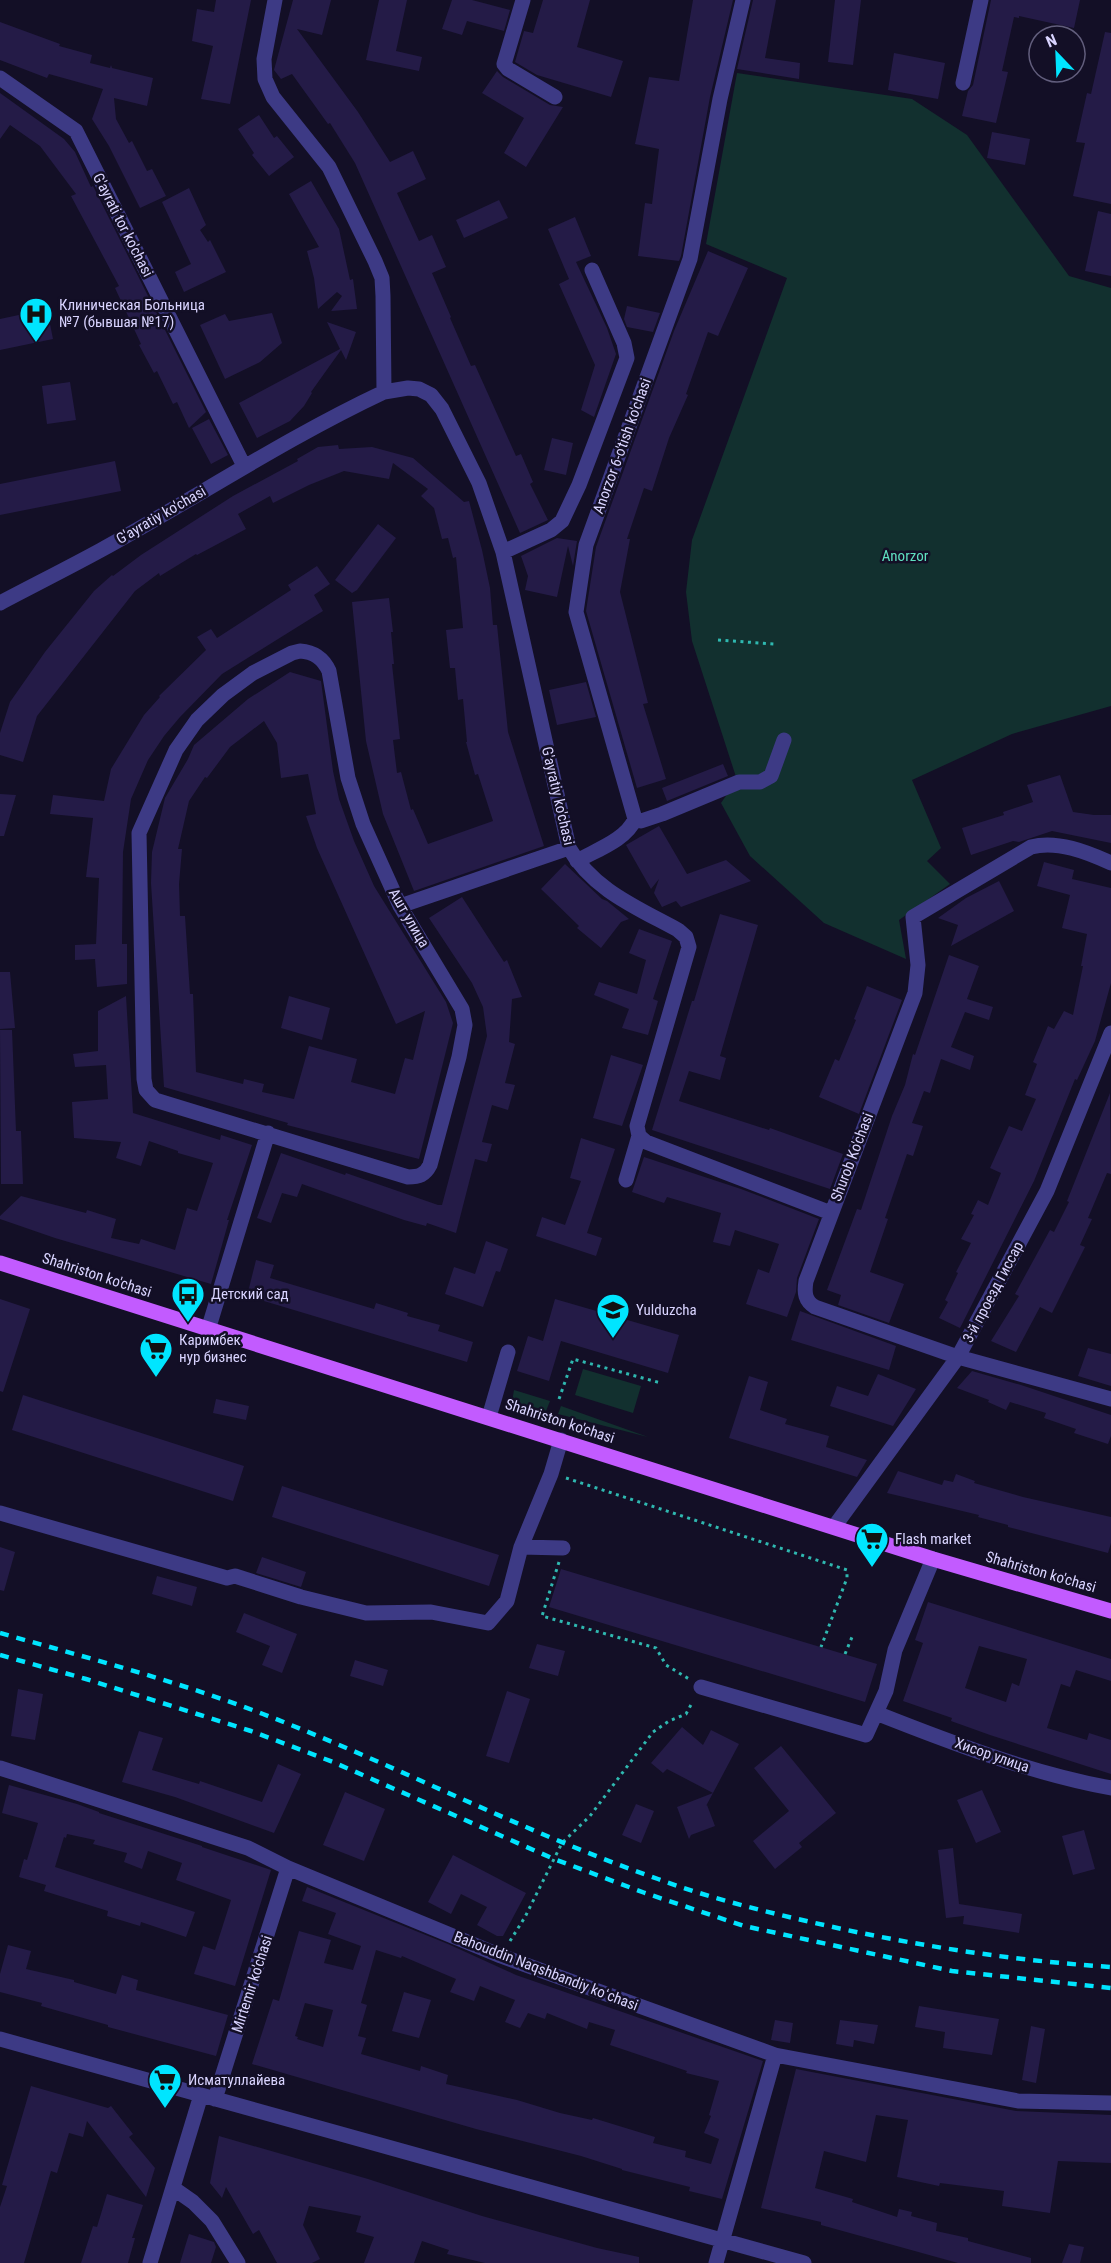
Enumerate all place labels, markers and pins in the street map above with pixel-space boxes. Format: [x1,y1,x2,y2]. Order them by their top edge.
hospital icon: Клиническая Больница №7 (бывшая №17) [18,296,54,343]
place label: Клиническая Больница №7 (бывшая №17) [59,296,205,331]
bus stop icon: Детский сад [170,1276,206,1323]
place label: Детский сад [211,1285,289,1303]
school or university icon: Yulduzcha [595,1292,631,1339]
place label: Yulduzcha [636,1301,697,1319]
supermarket icon: Каримбек нур бизнес [138,1331,174,1378]
place label: Каримбек нур бизнес [179,1331,247,1366]
supermarket icon: Flash market [854,1521,890,1568]
place label: Flash market [895,1530,972,1548]
supermarket icon: Исматуллайева [147,2062,183,2109]
place label: Исматуллайева [188,2071,285,2089]

